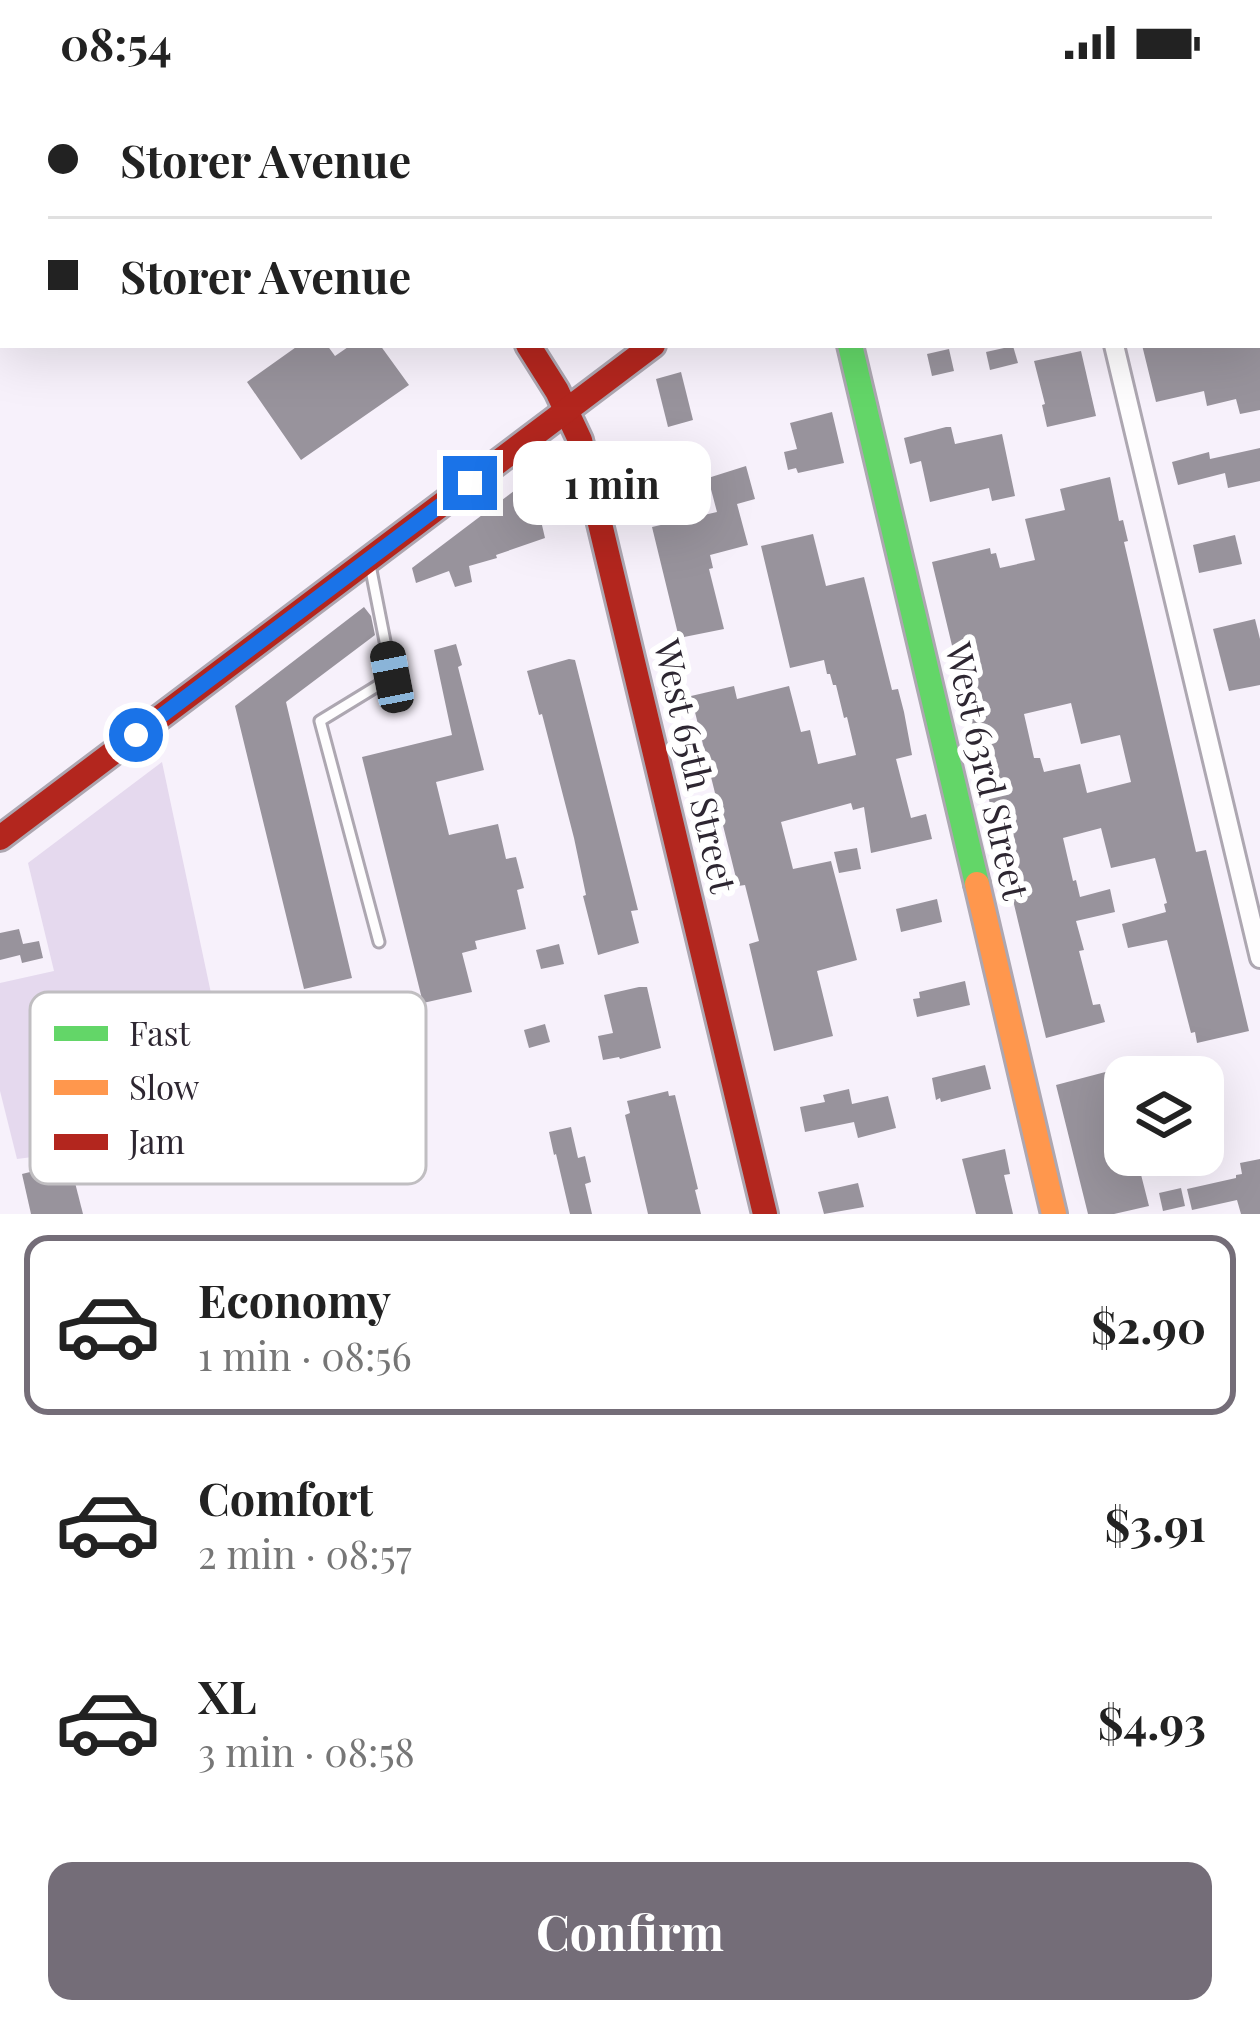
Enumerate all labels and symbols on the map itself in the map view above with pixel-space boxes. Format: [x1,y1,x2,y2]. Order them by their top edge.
callout: 1 min [512,441,710,525]
route end [443,456,497,510]
street label: West 65th Street [644,633,750,898]
street label: West 63rd Street [936,636,1042,905]
car [367,638,417,716]
route start [109,708,163,762]
legend [30,992,426,1184]
text: Fast [129,1010,191,1054]
text: Slow [129,1064,200,1108]
text: Jam [128,1118,185,1162]

